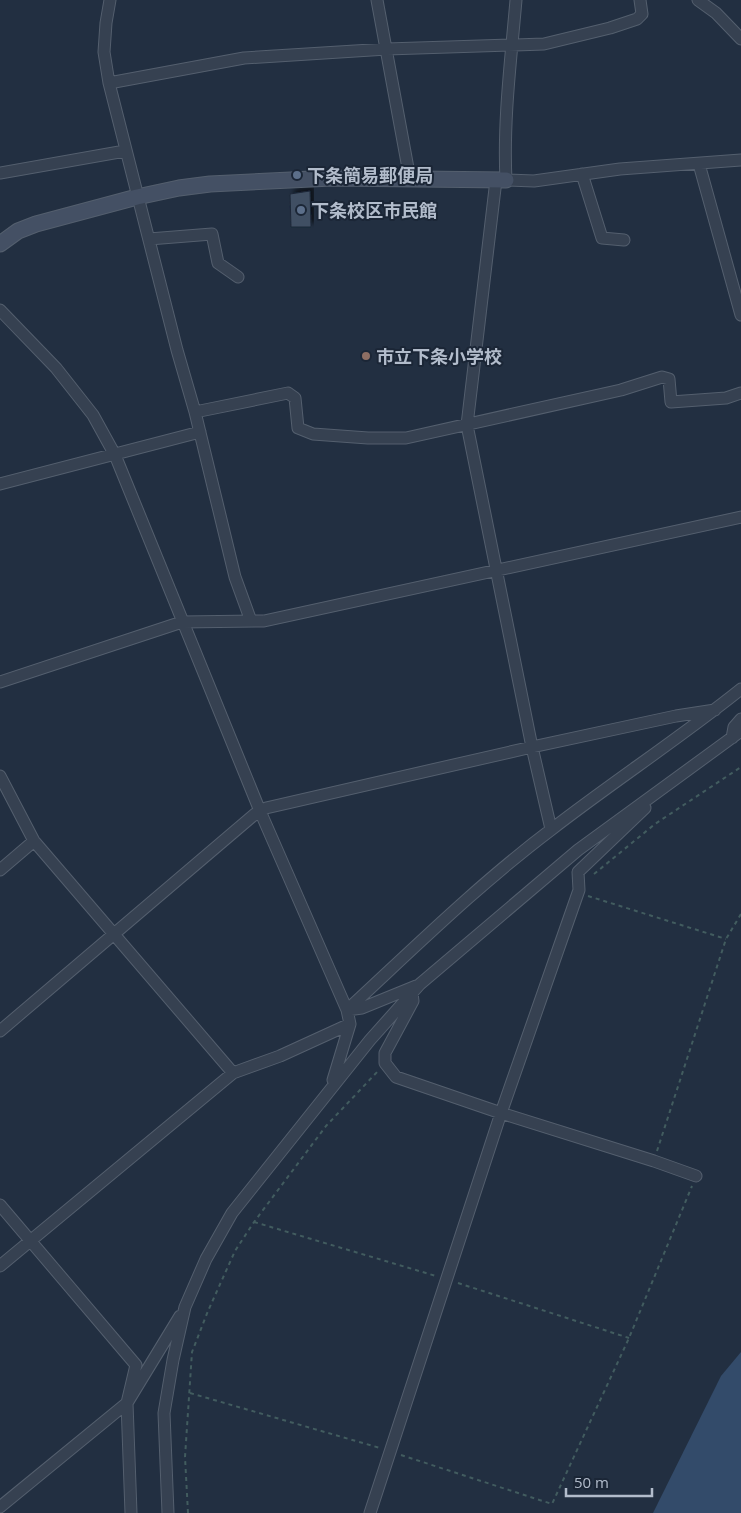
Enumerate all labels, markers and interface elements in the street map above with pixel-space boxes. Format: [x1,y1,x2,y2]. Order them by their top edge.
place label: 下条簡易郵便局 [307,163,433,187]
marker: 下条簡易郵便局 [291,169,303,181]
place label: 下条校区市民館 [311,198,437,222]
marker: 下条校区市民館 [295,204,307,216]
place label: 市立下条小学校 [376,344,502,368]
marker: 市立下条小学校 [360,350,372,362]
scale bar [566,1466,652,1498]
text: 50 m [574,1472,609,1492]

